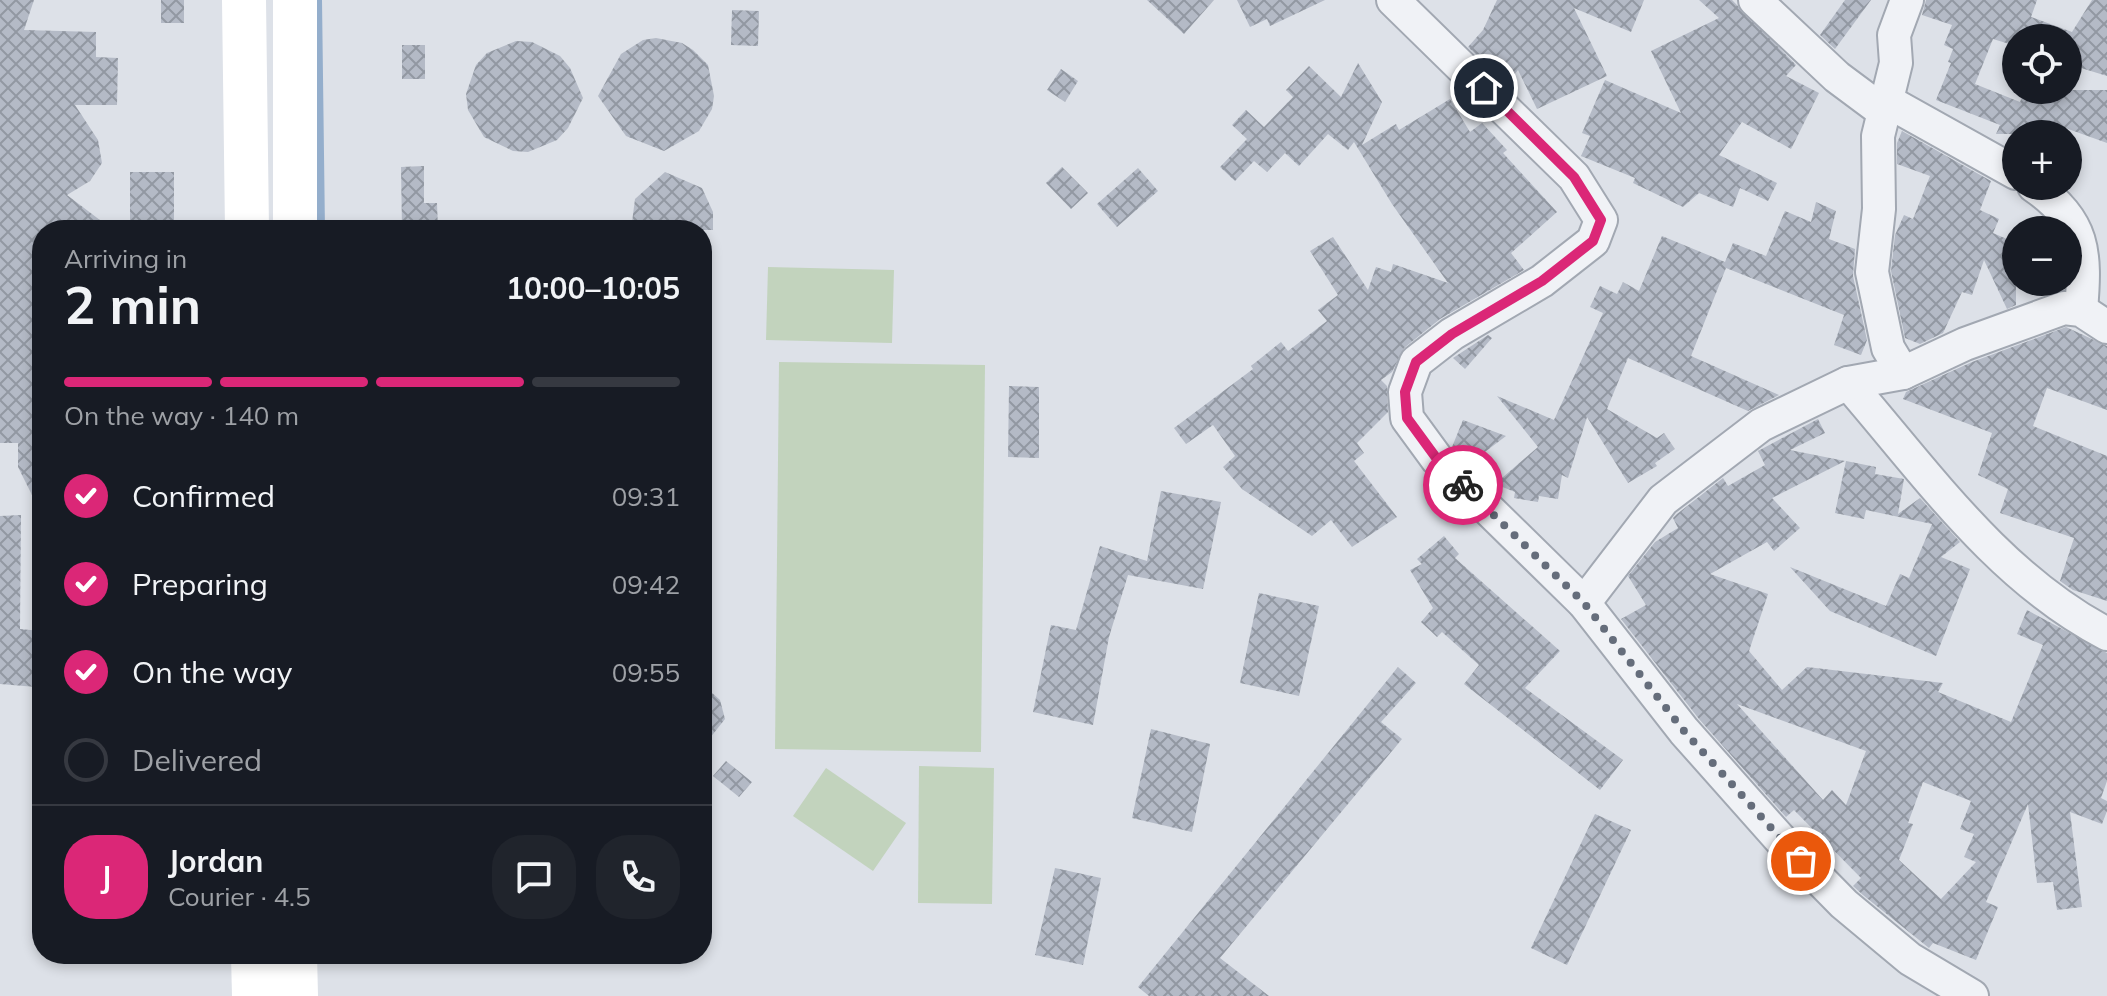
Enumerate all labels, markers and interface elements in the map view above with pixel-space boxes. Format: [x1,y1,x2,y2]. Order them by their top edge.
map controls [2002,24,2082,296]
button: locate [2002,24,2082,104]
pin [1450,54,1518,122]
icon: home [1462,66,1506,110]
button: + [2002,120,2082,200]
button: − [2002,216,2082,296]
text: Arriving in [64,242,187,275]
text: 10:00–10:05 [506,269,680,307]
text: 2 min [64,272,201,337]
text: On the way · 140 m [64,399,299,432]
courier [1423,445,1503,525]
icon: bike [1441,463,1485,507]
icon: check [64,474,108,518]
text: Confirmed [132,477,275,515]
text: 09:31 [612,480,680,513]
icon: check [64,562,108,606]
text: Preparing [132,565,268,603]
text: 09:42 [612,568,680,601]
icon: check [64,650,108,694]
text: On the way [132,653,292,691]
text: 09:55 [612,656,680,689]
text: Delivered [132,741,262,779]
pin [1767,827,1835,895]
button: chat [492,835,576,919]
button: phone [596,835,680,919]
icon: bag [1779,839,1823,883]
text: Jordan [168,842,263,880]
text: J [101,858,111,896]
text: Courier · 4.5 [168,880,311,913]

